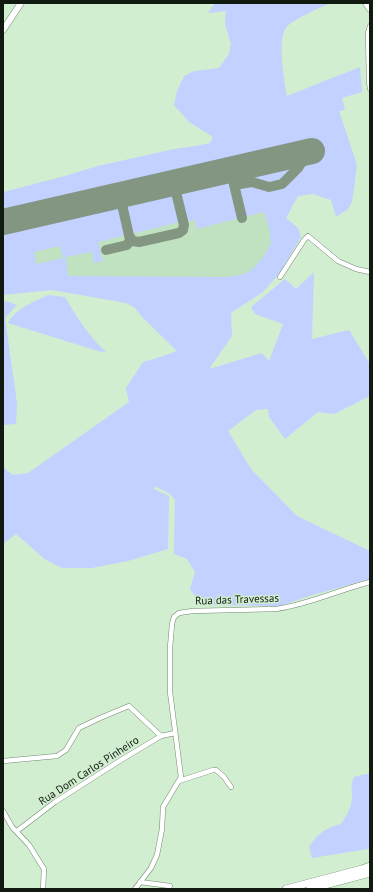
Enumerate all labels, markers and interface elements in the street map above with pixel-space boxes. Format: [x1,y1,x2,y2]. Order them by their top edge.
street label: Rua das Travessas [195,592,279,608]
street label: Rua Dom Carlos Pinheiro [36,734,142,808]

